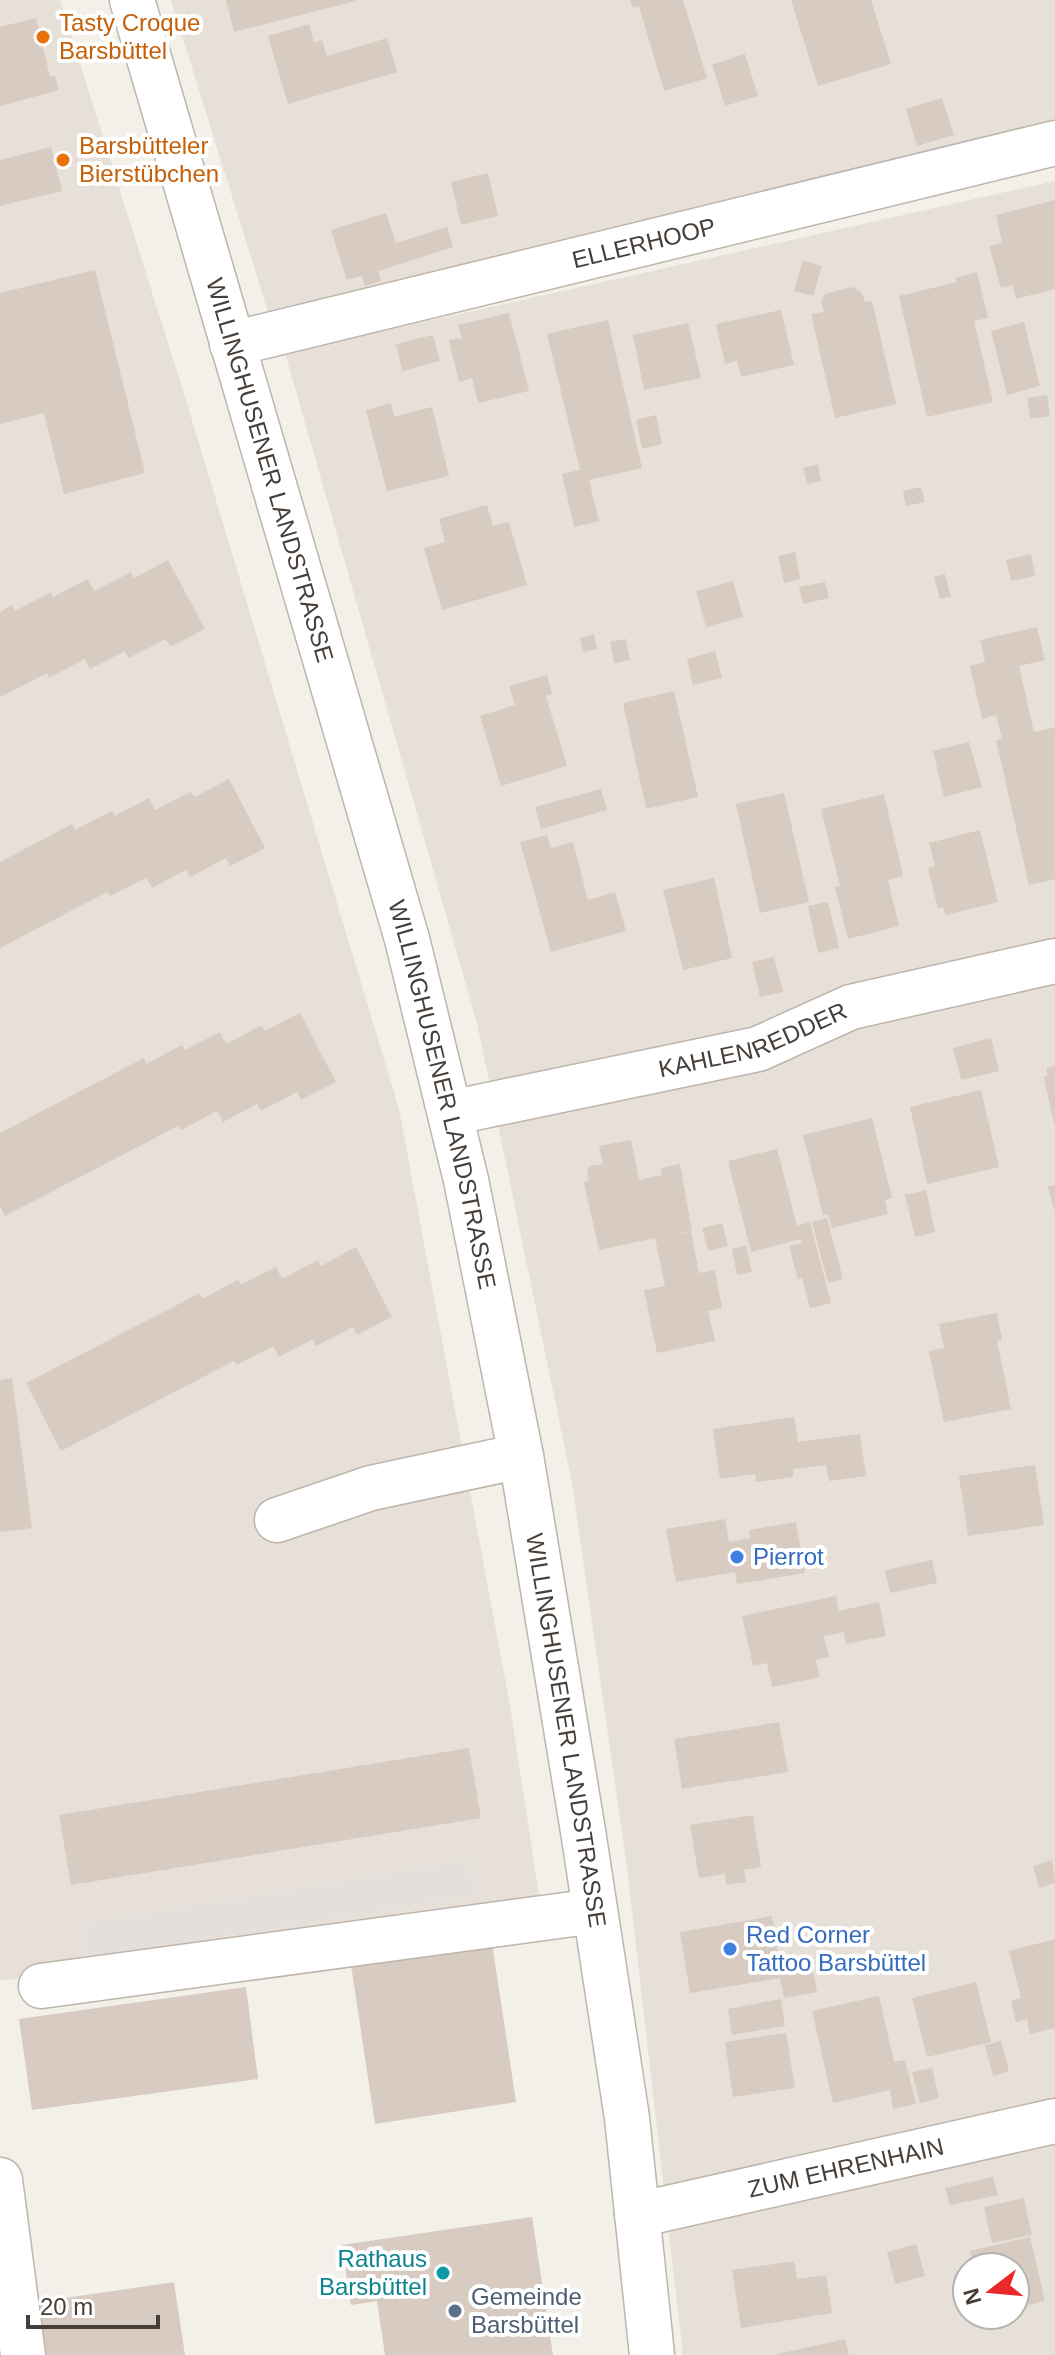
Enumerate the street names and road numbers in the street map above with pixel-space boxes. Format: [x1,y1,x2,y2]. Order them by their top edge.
street label: ELLERHOOP [569,212,718,273]
street label: WILLINGHUSENER LANDSTRASSE [201,275,339,665]
street label: WILLINGHUSENER LANDSTRASSE [383,897,501,1291]
street label: KAHLENREDDER [656,997,851,1082]
street label: WILLINGHUSENER LANDSTRASSE [521,1531,612,1929]
street label: ZUM EHRENHAIN [745,2132,946,2203]

